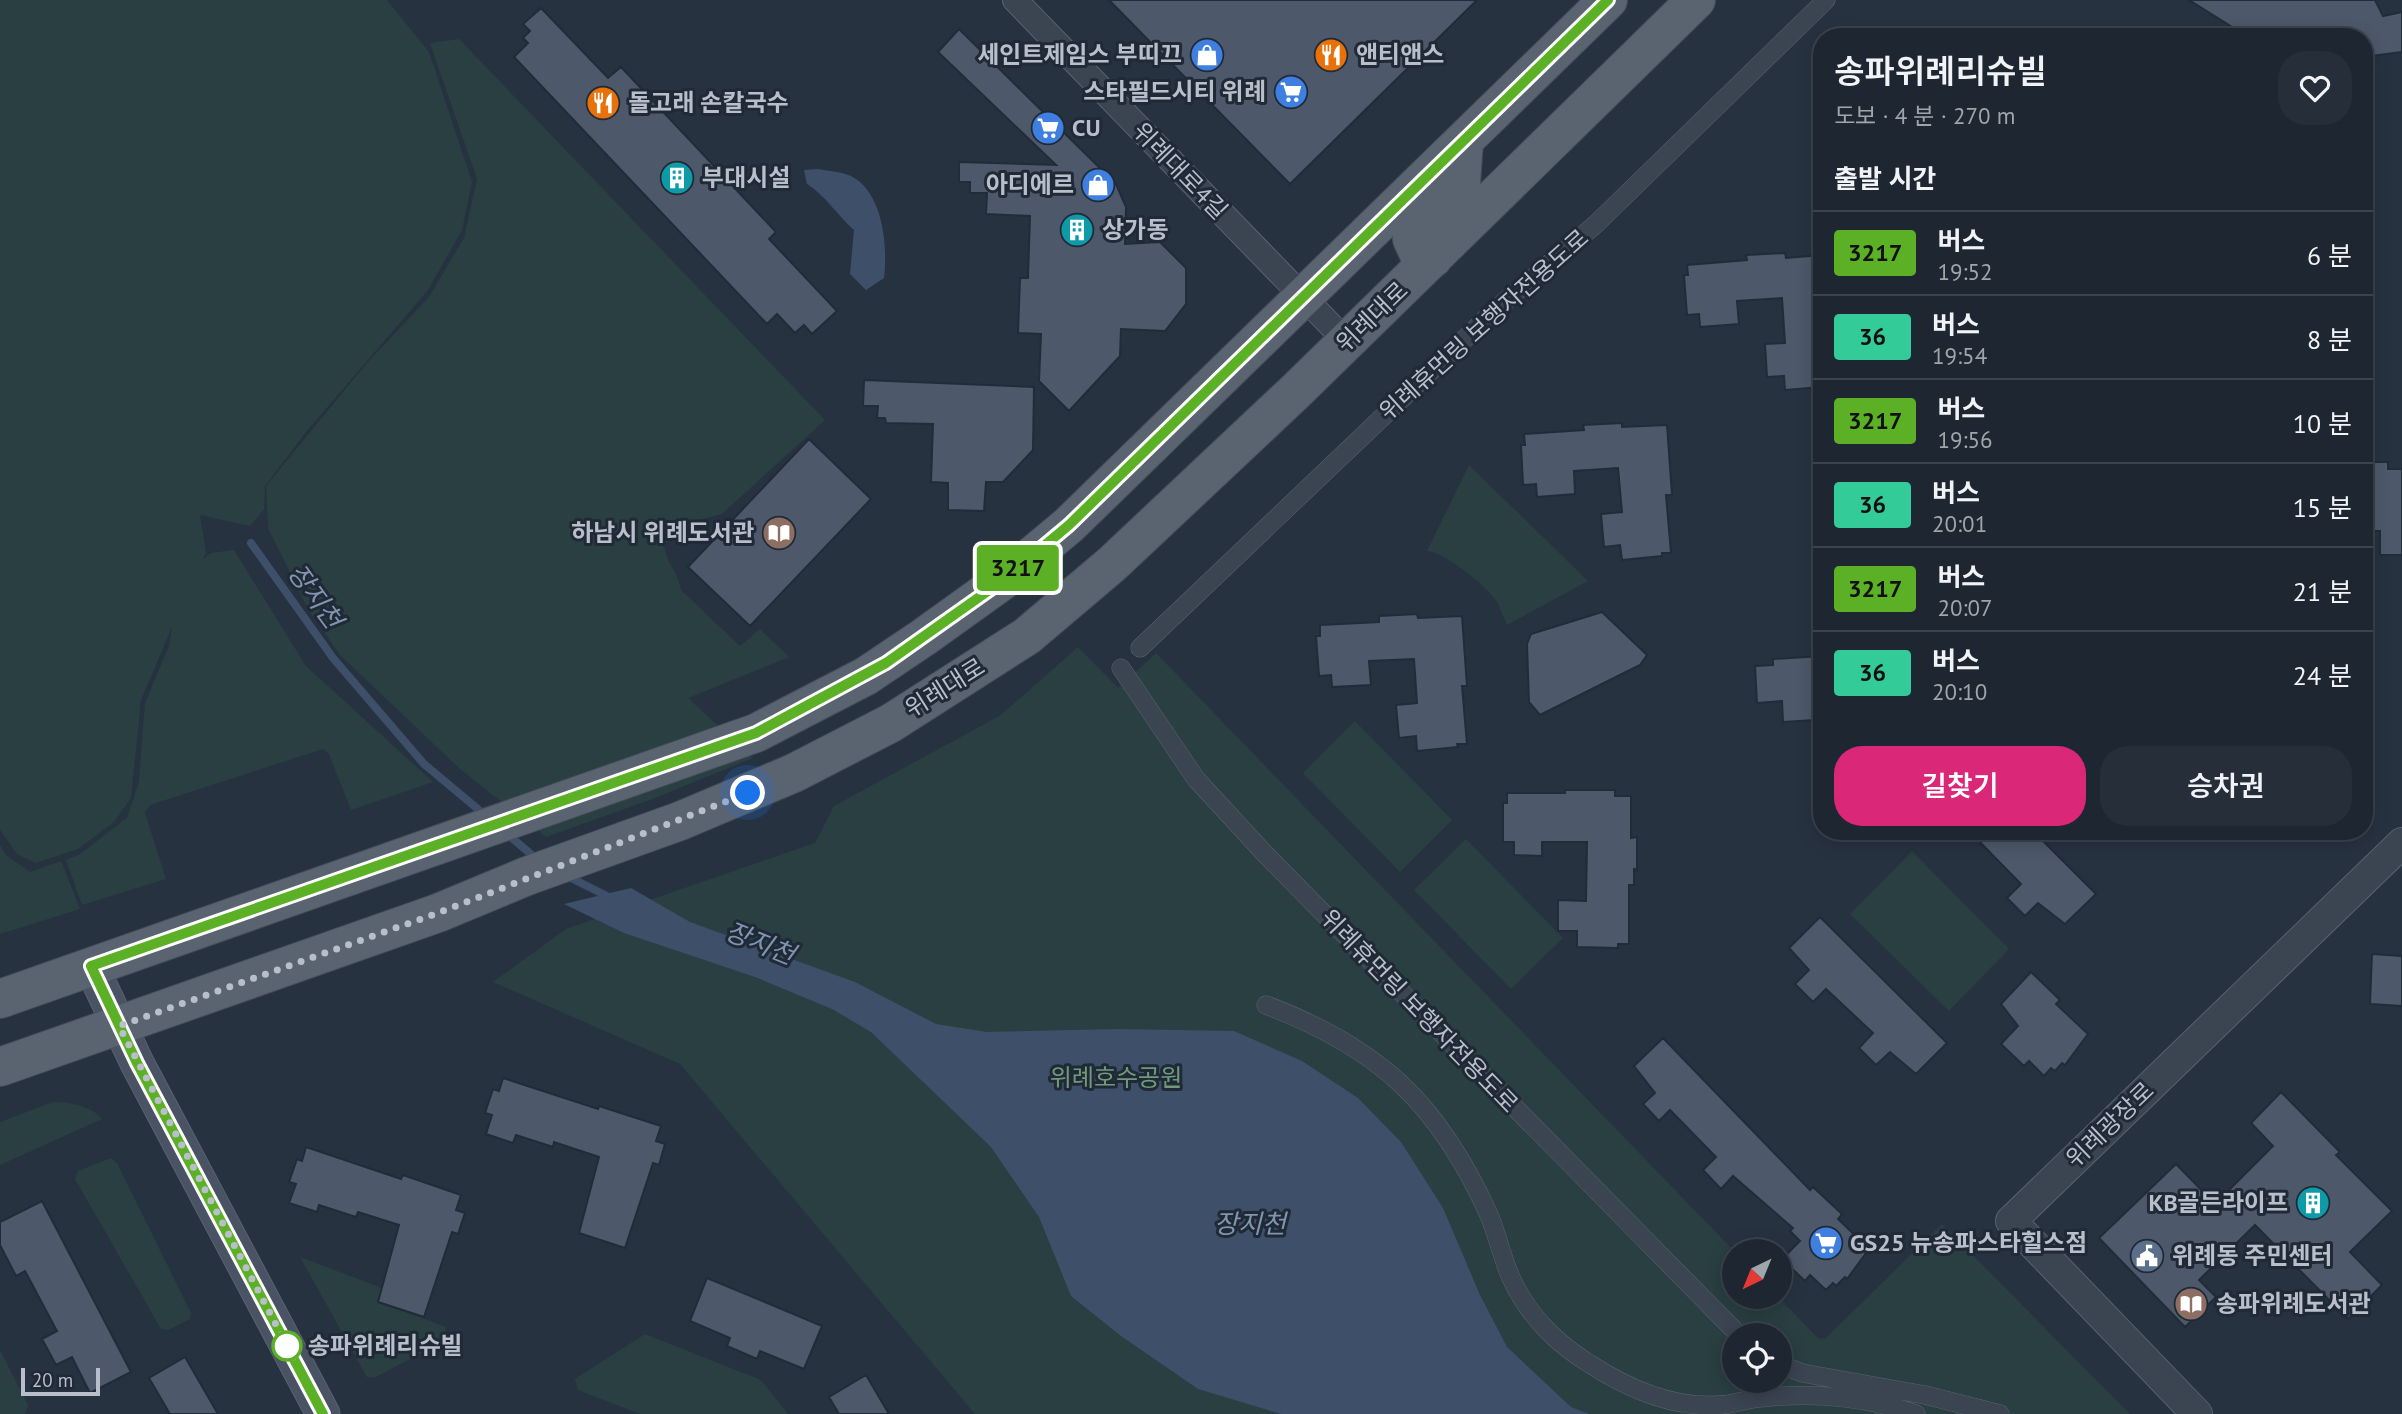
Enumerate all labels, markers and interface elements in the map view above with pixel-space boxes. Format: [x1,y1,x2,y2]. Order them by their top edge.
shop icon: 세인트제임스 부띠끄 [1188,36,1226,74]
restaurant icon: 앤티앤스 [1312,36,1350,74]
place label: 세인트제임스 부띠끄 [977,39,1182,70]
place label: 앤티앤스 [1356,39,1444,70]
text: 송파위례리슈빌 [1834,49,2047,92]
button: heart [2278,51,2352,125]
supermarket icon: 스타필드시티 위례 [1272,73,1310,111]
place label: 스타필드시티 위례 [1083,76,1266,107]
restaurant icon: 돌고래 손칼국수 [584,84,622,122]
place label: 돌고래 손칼국수 [628,87,789,118]
text: 도보 · 4 분 · 270 m [1834,101,2015,130]
supermarket icon: CU [1029,109,1067,147]
place label: CU [1072,112,1100,143]
street label: 위례대로4길 [1126,115,1234,226]
building icon: 부대시설 [658,159,696,197]
place label: 부대시설 [702,162,790,193]
text: 출발 시간 [1834,162,1936,195]
shop icon: 아디에르 [1079,166,1117,204]
place label: 아디에르 [986,169,1074,200]
building icon: 상가동 [1058,211,1096,249]
place label: 상가동 [1102,214,1168,245]
street label: 위례휴먼링 보행자전용도로 [1372,222,1595,427]
text: 버스 [1937,224,1985,257]
text: 3217 [1848,237,1902,268]
text: 6 분 [2307,239,2352,272]
text: 19:52 [1937,257,1993,286]
street label: 위례대로 [1329,275,1414,358]
text: 버스 [1932,308,1980,341]
text: 36 [1859,321,1886,352]
text: 8 분 [2307,323,2352,356]
text: 19:54 [1932,341,1987,370]
text: 버스 [1937,392,1985,425]
text: 3217 [1848,405,1902,436]
text: 10 분 [2293,407,2352,440]
text: 19:56 [1937,425,1993,454]
text: 버스 [1932,476,1980,509]
text: 36 [1859,489,1886,520]
text: 15 분 [2293,491,2352,524]
text: 20:01 [1932,509,1987,538]
library icon: 하남시 위례도서관 [760,514,798,552]
place label: 하남시 위례도서관 [571,517,754,548]
line badge: 3217 [969,545,1067,591]
text: 3217 [991,552,1045,583]
water label: 장지천 [281,557,352,637]
text: 버스 [1937,560,1985,593]
text: 3217 [1848,573,1902,604]
text: 21 분 [2293,575,2352,608]
text: 20:07 [1937,593,1993,622]
text: 버스 [1932,644,1980,677]
street label: 위례대로 [899,651,990,724]
text: 36 [1859,657,1886,688]
text: 24 분 [2293,659,2352,692]
text: 20:10 [1932,677,1987,706]
button: 길찾기 [1834,746,2086,826]
button: 승차권 [2100,746,2352,826]
your location [730,775,765,810]
street label: 위례휴먼링 보행자전용도로 [1314,902,1525,1119]
water label: 장지천 [721,914,802,972]
park label: 위례호수공원 [1050,1062,1182,1093]
street label: 위례광장로 [2059,1075,2160,1174]
building icon: KB골든라이프 [2294,1184,2332,1222]
place label: KB골든라이프 [2149,1187,2288,1218]
water label: 장지천 [1214,1207,1289,1240]
supermarket icon: GS25 뉴송파스타힐스점 [1807,1224,1845,1262]
place label: GS25 뉴송파스타힐스점 [1850,1227,2087,1258]
public building icon: 위례동 주민센터 [2128,1237,2166,1275]
north arrow [1722,1239,1792,1309]
map controls [1722,1239,1792,1393]
place label: 위례동 주민센터 [2172,1240,2333,1271]
library icon: 송파위례도서관 [2172,1285,2210,1323]
place label: 송파위례도서관 [2216,1288,2371,1319]
button: locate [1722,1323,1792,1393]
place label: 송파위례리슈빌 [308,1330,463,1361]
marker: 송파위례리슈빌 [272,1331,302,1361]
scale bar [21,1365,100,1397]
text: 20 m [32,1368,73,1392]

